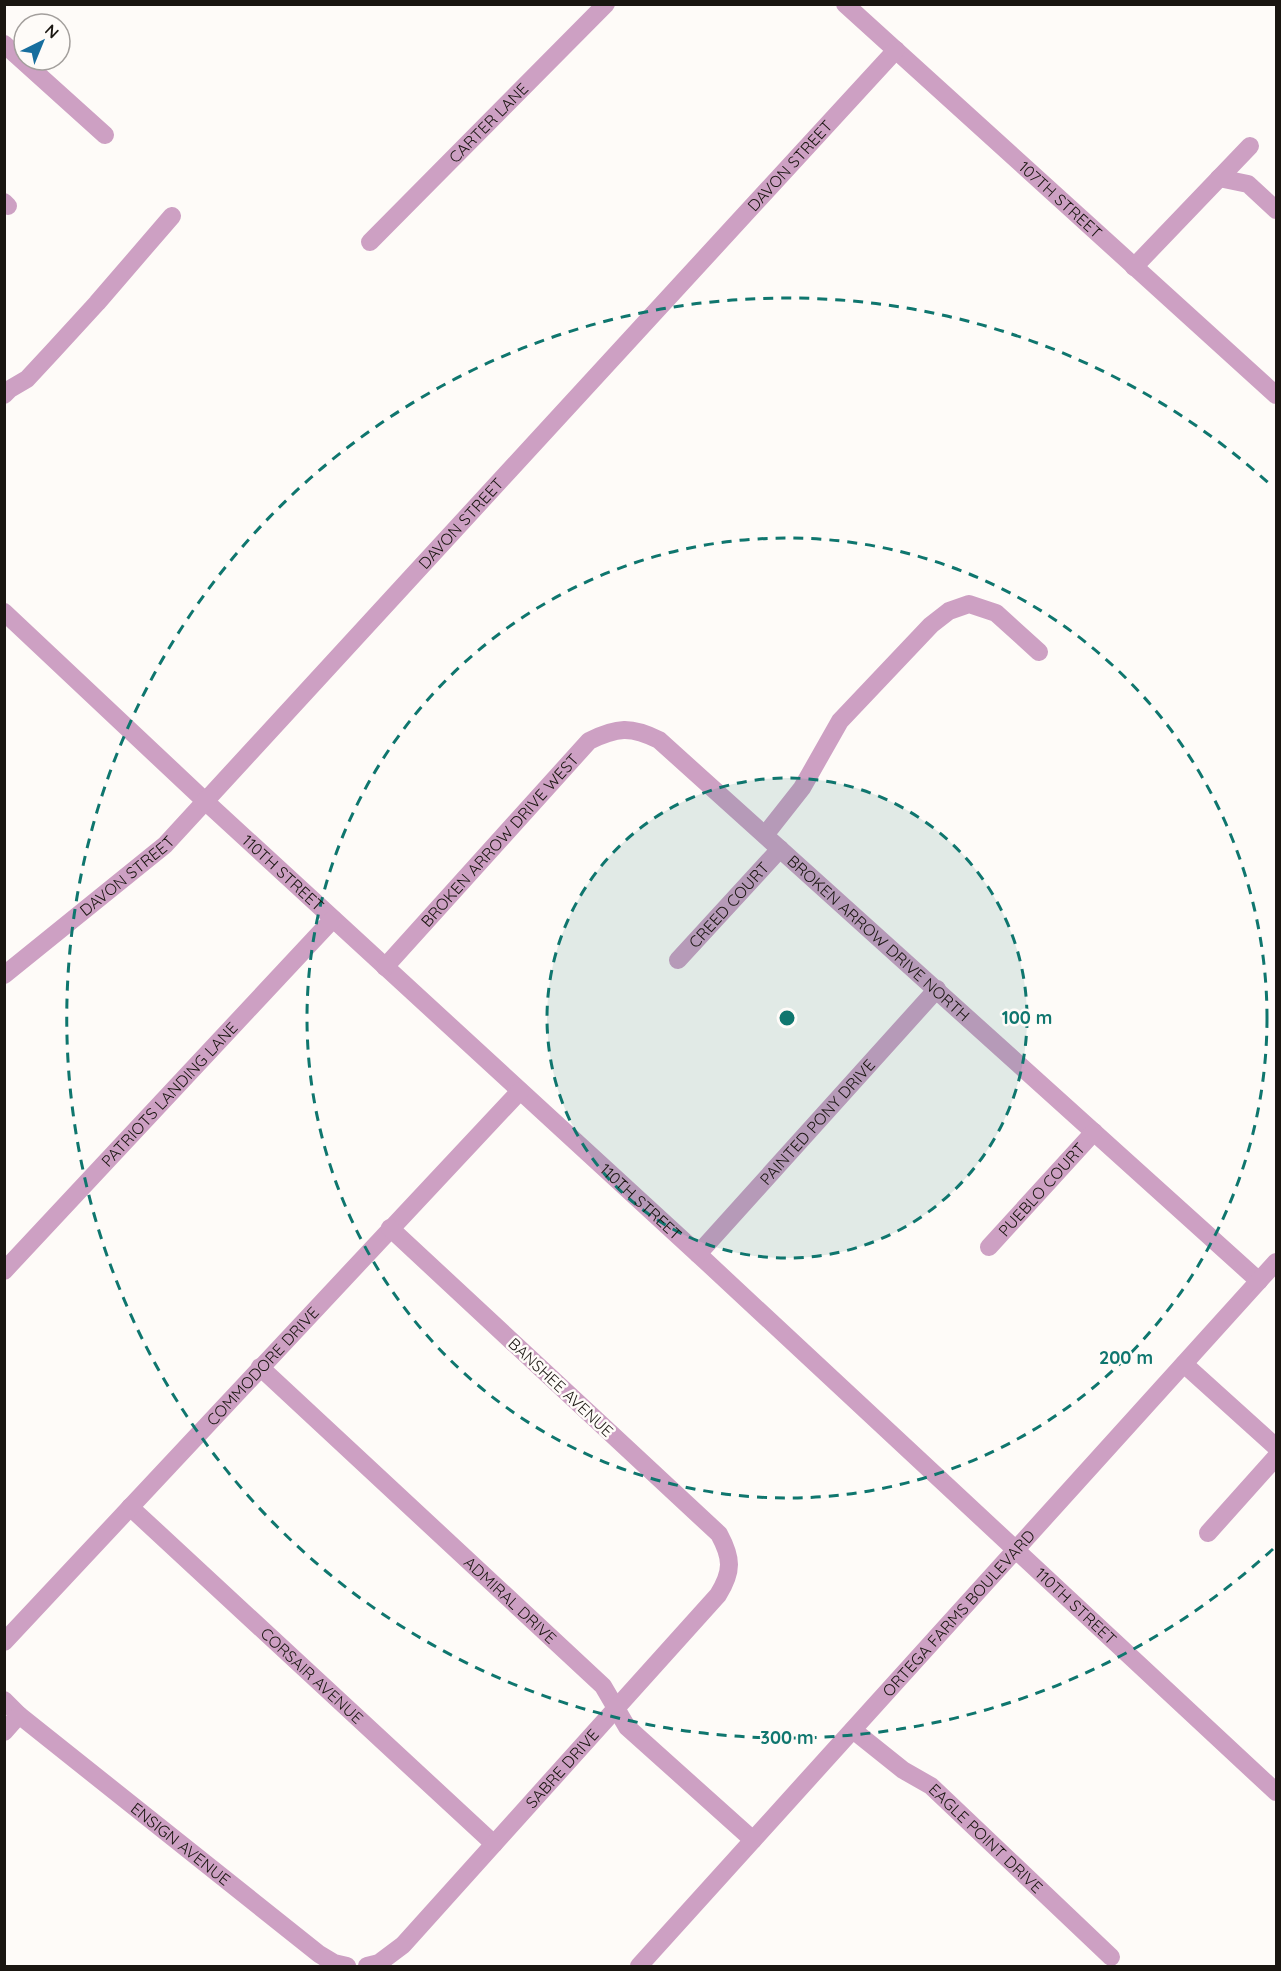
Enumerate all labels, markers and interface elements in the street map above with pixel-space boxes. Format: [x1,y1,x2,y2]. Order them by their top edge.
north arrow [12,12,72,72]
text: N [41,20,63,42]
street label: CARTER LANE [444,78,532,167]
street label: DAVON STREET [743,116,837,215]
street label: 107TH STREET [1015,157,1107,243]
street label: DAVON STREET [414,473,508,573]
street label: BROKEN ARROW DRIVE WEST [416,749,583,931]
street label: 110TH STREET [238,830,328,916]
street label: DAVON STREET [75,831,179,920]
street label: BROKEN ARROW DRIVE NORTH [783,851,974,1026]
street label: CREED COURT [684,857,773,952]
text: 100 m [1002,1006,1052,1029]
centre of rings [777,1008,797,1028]
street label: PATRIOTS LANDING LANE [97,1018,242,1171]
street label: PAINTED PONY DRIVE [755,1055,879,1189]
street label: PUEBLO COURT [994,1138,1090,1240]
street label: 110TH STREET [596,1159,686,1244]
street label: COMMODORE DRIVE [202,1303,323,1430]
street label: BANSHEE AVENUE [504,1333,618,1441]
text: 200 m [1099,1346,1153,1369]
street label: ORTEGA FARMS BOULEVARD [878,1525,1039,1701]
street label: ADMIRAL DRIVE [460,1552,561,1648]
street label: 110TH STREET [1031,1563,1121,1649]
street label: CORSAIR AVENUE [256,1623,367,1728]
street label: SABRE DRIVE [521,1725,603,1812]
text: 300 m [760,1726,814,1749]
street label: EAGLE POINT DRIVE [925,1779,1047,1897]
street label: ENSIGN AVENUE [127,1798,235,1890]

